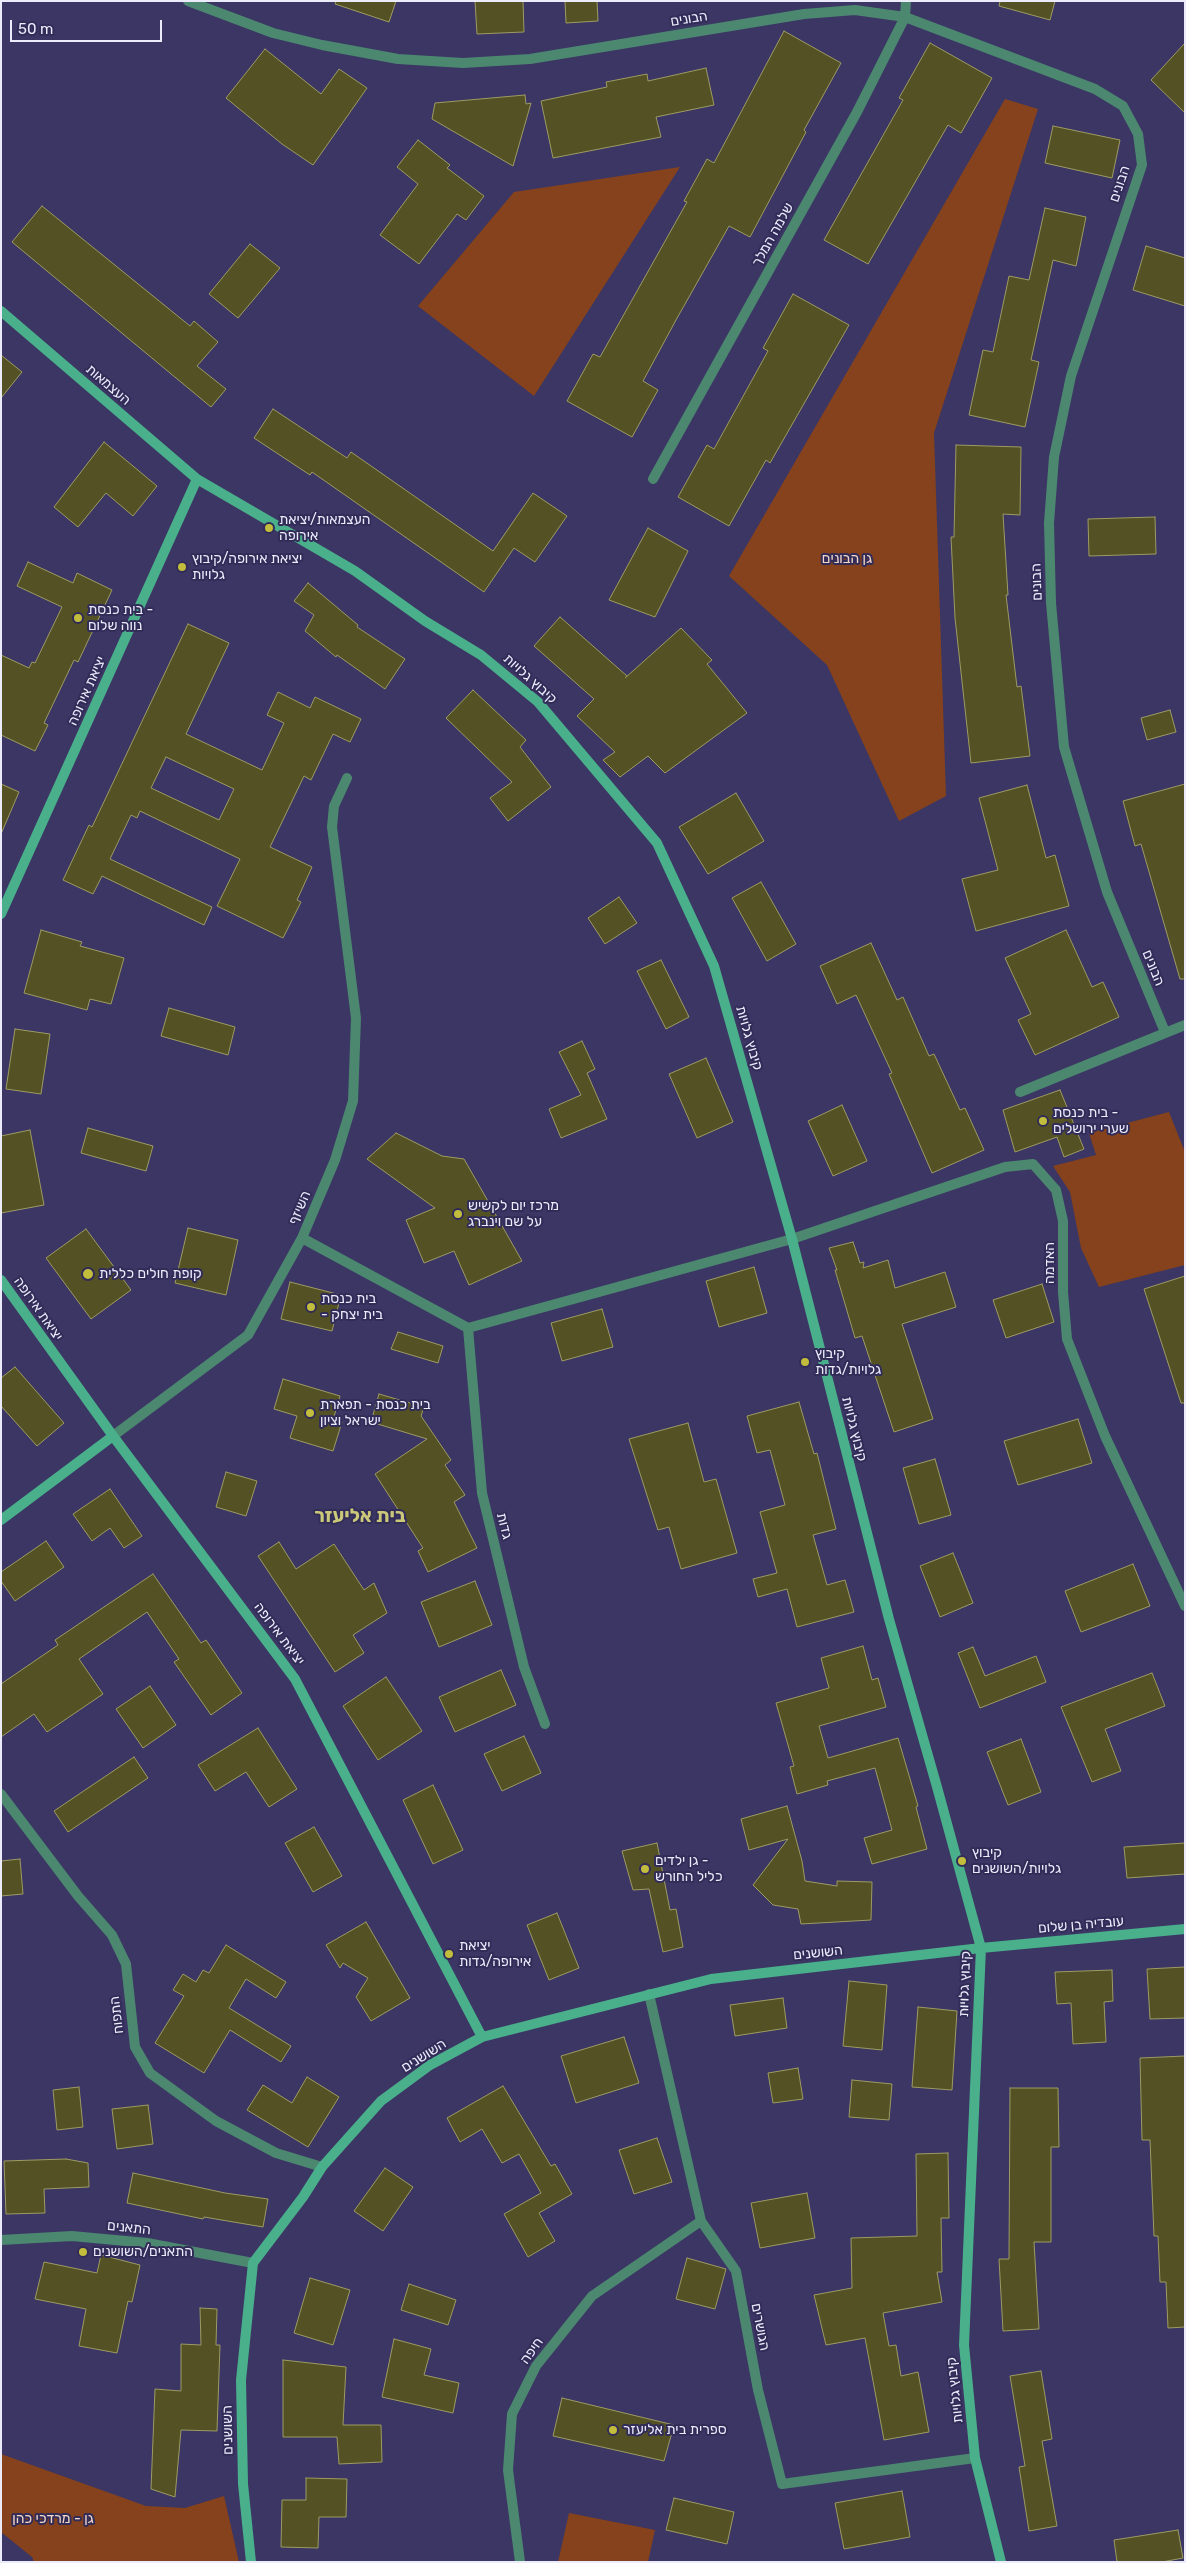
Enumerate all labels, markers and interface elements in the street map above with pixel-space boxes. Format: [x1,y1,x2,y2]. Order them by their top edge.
street label: הבונים [669,8,709,30]
scale bar [12,10,165,42]
text: 50 m [18,20,53,38]
street label: הבונים [1106,164,1134,204]
street label: שלמה המלך [749,200,797,270]
street label: העצמאות [82,361,134,409]
place label: העצמאות/יציאת אירופה [279,512,370,544]
marker: העצמאות/יציאת אירופה [263,522,275,534]
place label: יציאת אירופה/קיבוץ גלויות [192,551,302,584]
park label: גן הבונים [822,551,872,567]
marker: יציאת אירופה/קיבוץ גלויות [176,561,188,573]
street label: הבונים [1028,563,1046,601]
place label: בית כנסת - נווה שלום [88,602,153,634]
marker: בית כנסת - נווה שלום [72,612,84,624]
street label: קיבוץ גלויות [500,651,560,707]
street label: יציאת אירופה [64,654,110,728]
street label: הבונים [1138,948,1168,988]
street label: קיבוץ גלויות [732,1004,766,1072]
place label: בית כנסת - שערי ירושלים [1053,1105,1129,1138]
marker: בית כנסת - שערי ירושלים [1037,1115,1049,1127]
street label: השיזף [285,1189,315,1227]
place label: מרכז יום לקשיש על שם וינברג [468,1198,559,1230]
marker: מרכז יום לקשיש על שם וינברג [452,1208,464,1220]
street label: האדמה [1042,1242,1058,1284]
place label: קופת חולים כללית [99,1266,202,1282]
marker: קופת חולים כללית [81,1267,95,1281]
street label: יציאת אירופה [10,1274,66,1344]
place label: בית כנסת - בית יצחק [321,1291,383,1324]
marker: בית כנסת - בית יצחק [305,1301,317,1313]
place label: קיבוץ גלויות/גדות [815,1346,881,1378]
marker: קיבוץ גלויות/גדות [799,1356,811,1368]
street label: קיבוץ גלויות [838,1395,870,1463]
place label: בית כנסת - תפארת ישראל וציון [320,1397,431,1430]
marker: בית כנסת - תפארת ישראל וציון [304,1407,316,1419]
district label: בית אליעזר [314,1506,406,1528]
street label: גדות [493,1511,515,1541]
street label: יציאת אירופה [250,1599,308,1669]
place label: קיבוץ גלויות/השושנים [972,1845,1061,1878]
place label: גן ילדים - כליל החורש [655,1853,723,1885]
marker: קיבוץ גלויות/השושנים [956,1855,968,1867]
marker: גן ילדים - כליל החורש [639,1863,651,1875]
street label: עובדיה בן שלום [1037,1913,1125,1937]
place label: יציאת אירופה/גדות [459,1938,531,1970]
street label: השושנים [792,1942,844,1964]
marker: יציאת אירופה/גדות [443,1948,455,1960]
street label: קיבוץ גלויות [955,1950,975,2018]
street label: התפוח [106,1995,128,2035]
street label: השושנים [398,2036,450,2076]
street label: התאנים [106,2217,152,2239]
place label: התאנים/השושנים [93,2244,193,2260]
marker: התאנים/השושנים [77,2246,89,2258]
street label: הגושרים [747,2302,773,2352]
street label: חיפה [517,2334,547,2368]
street label: קיבוץ גלויות [943,2356,967,2424]
street label: השושנים [219,2405,237,2455]
place label: ספרית בית אליעזר [623,2422,727,2438]
marker: ספרית בית אליעזר [607,2424,619,2436]
park label: גן - מרדכי כהן [12,2511,94,2527]

